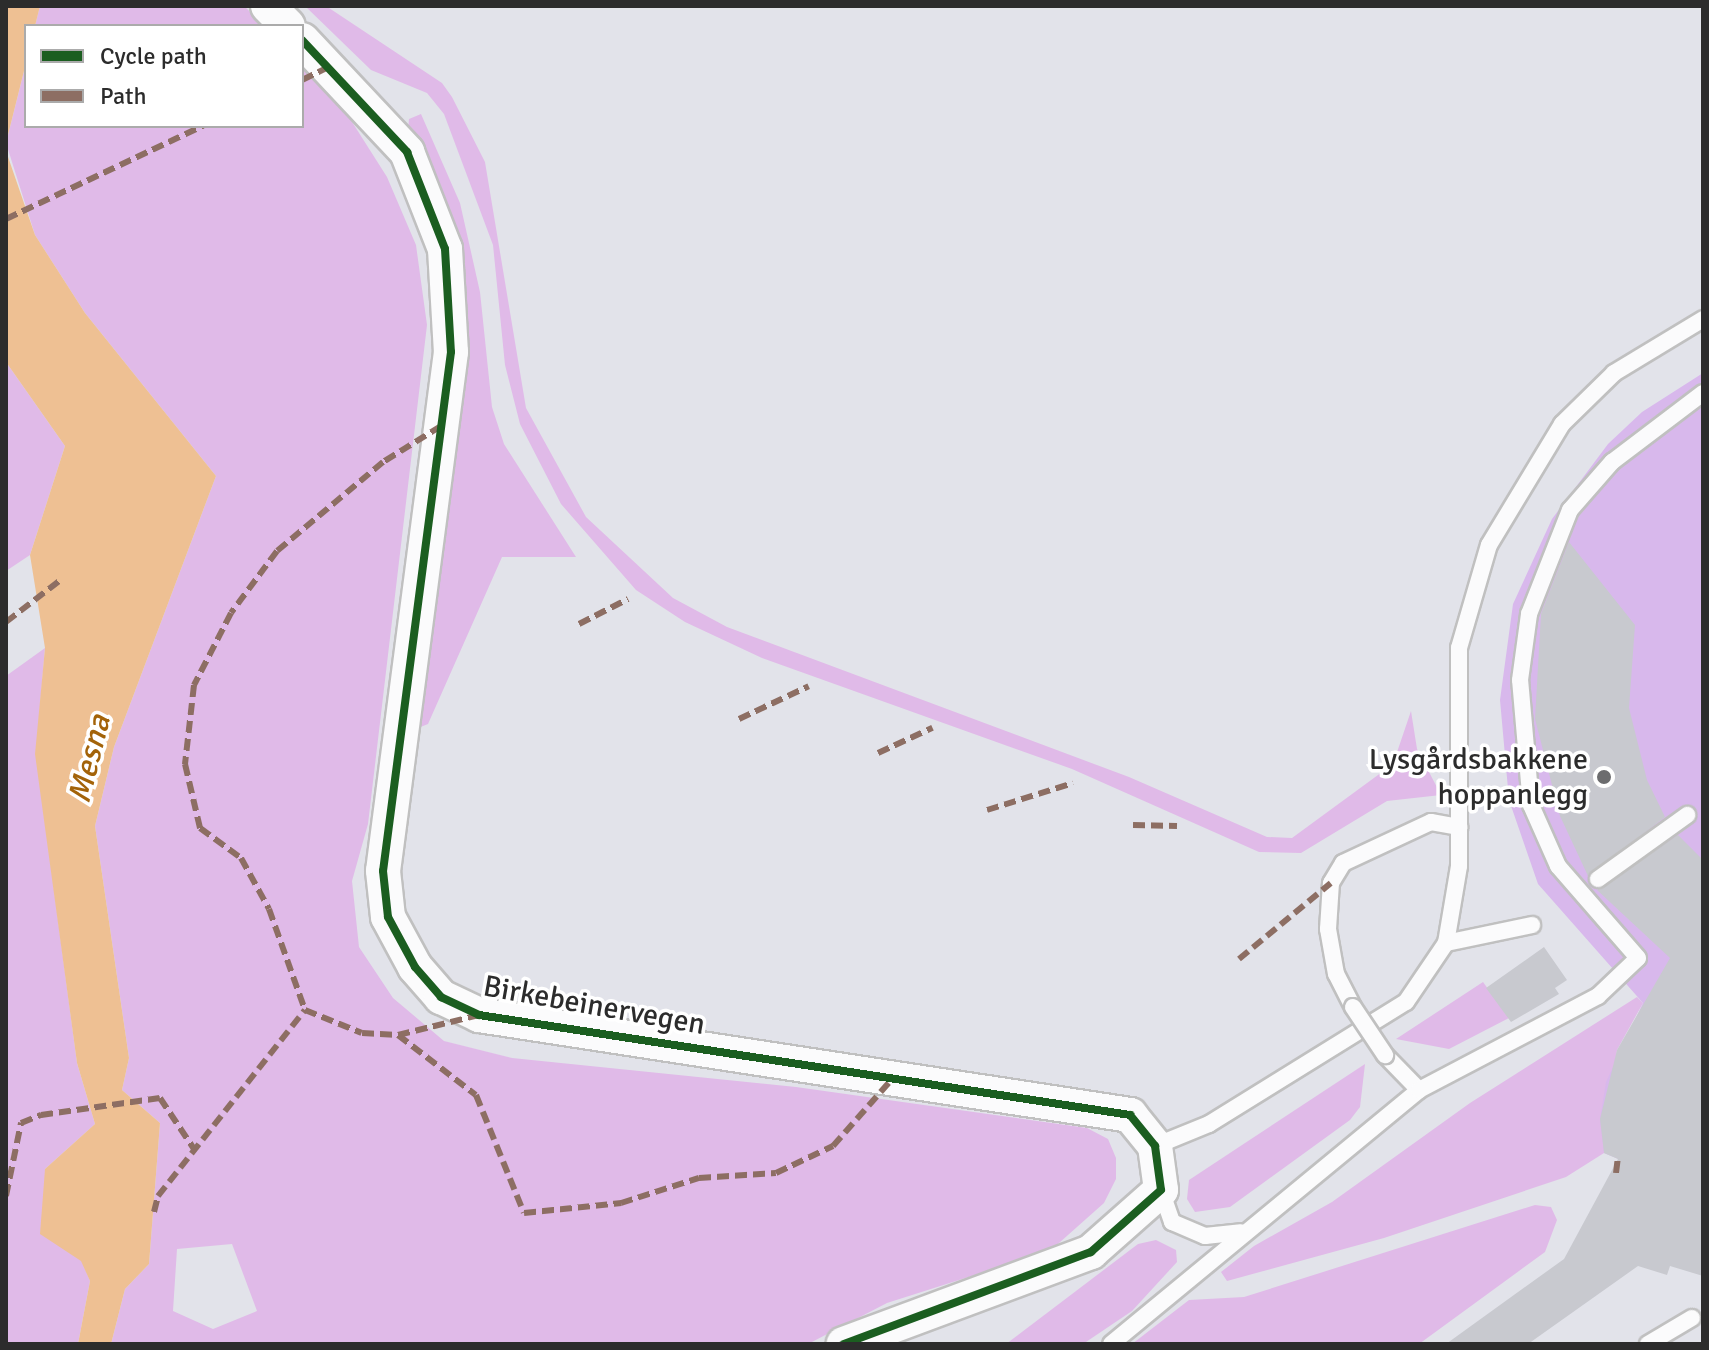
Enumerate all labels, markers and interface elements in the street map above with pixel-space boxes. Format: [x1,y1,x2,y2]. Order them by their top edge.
legend [24,24,304,128]
text: Cycle path [100,41,207,71]
text: Path [100,81,146,111]
water label: Mesna [61,711,119,807]
place label: Lysgårdsbakkene hoppanlegg [1369,742,1588,812]
marker: Lysgårdsbakkene hoppanlegg [1595,768,1613,786]
street label: Birkebeinervegen [480,969,708,1043]

